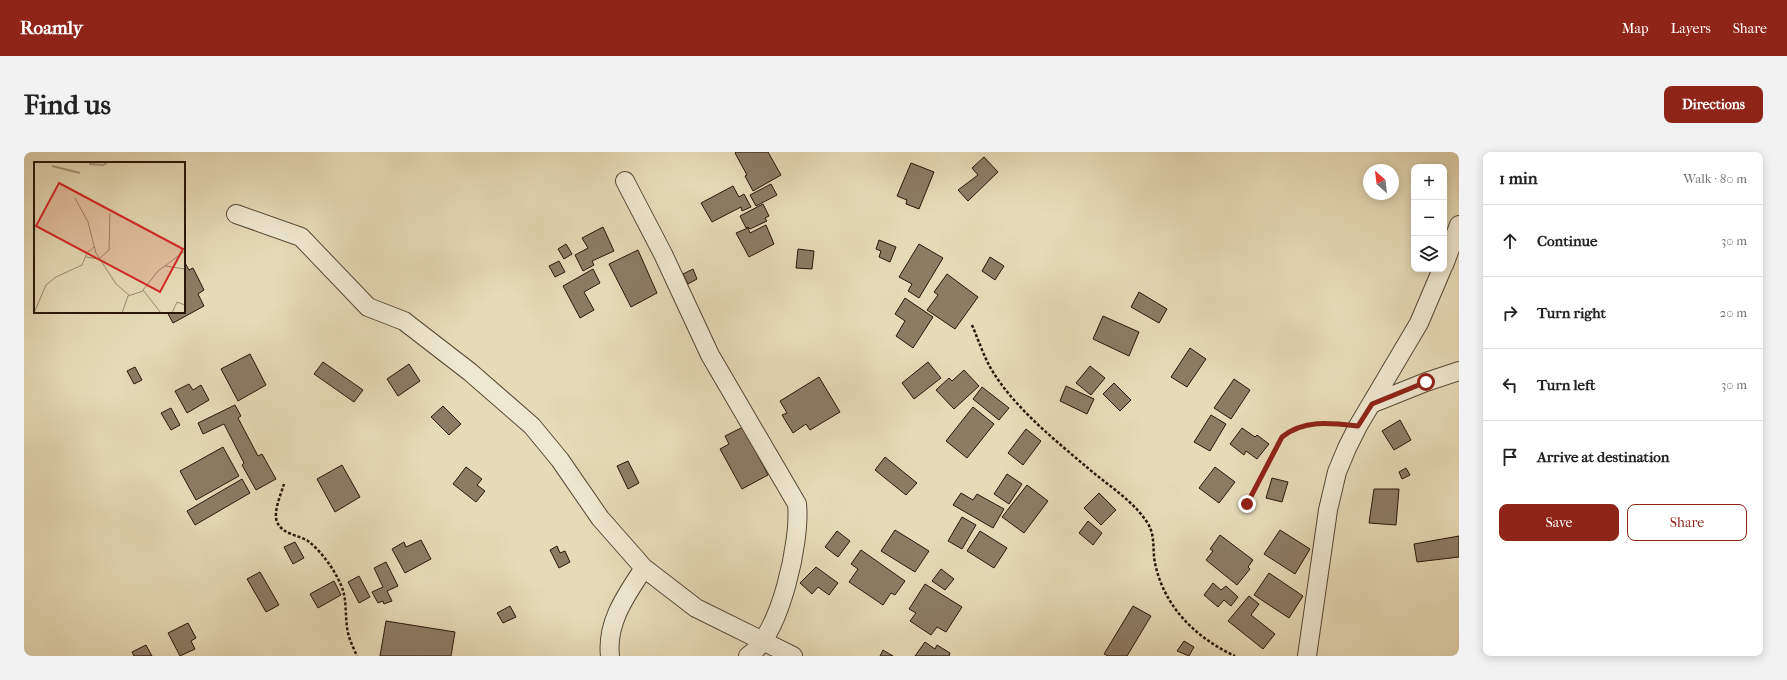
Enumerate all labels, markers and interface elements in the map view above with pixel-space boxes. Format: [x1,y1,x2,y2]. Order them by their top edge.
text: Roamly [20,17,83,39]
text: Map [1622,20,1649,37]
text: Layers [1671,20,1711,37]
text: Share [1733,20,1767,37]
button: Directions [1664,86,1763,123]
text: Find us [24,88,111,121]
inset map [34,162,185,313]
north arrow [1363,164,1399,200]
map controls [1411,164,1447,272]
button: + [1411,164,1447,200]
text: 1 min [1499,168,1538,188]
text: Walk · 80 m [1683,171,1747,186]
button: − [1411,200,1447,236]
icon: ahead [1499,230,1521,252]
text: Continue [1537,232,1597,250]
text: 30 m [1721,233,1747,248]
button: layers [1411,236,1447,272]
icon: right [1499,302,1521,324]
text: Turn right [1537,304,1606,322]
text: 20 m [1720,305,1747,320]
route start [1417,373,1435,391]
icon: left [1499,374,1521,396]
text: Turn left [1537,376,1595,394]
text: 30 m [1721,377,1747,392]
icon: arrive [1499,446,1521,468]
text: Arrive at destination [1537,448,1669,466]
route end [1238,495,1256,513]
button: Save [1499,504,1619,541]
button: Share [1627,504,1747,541]

